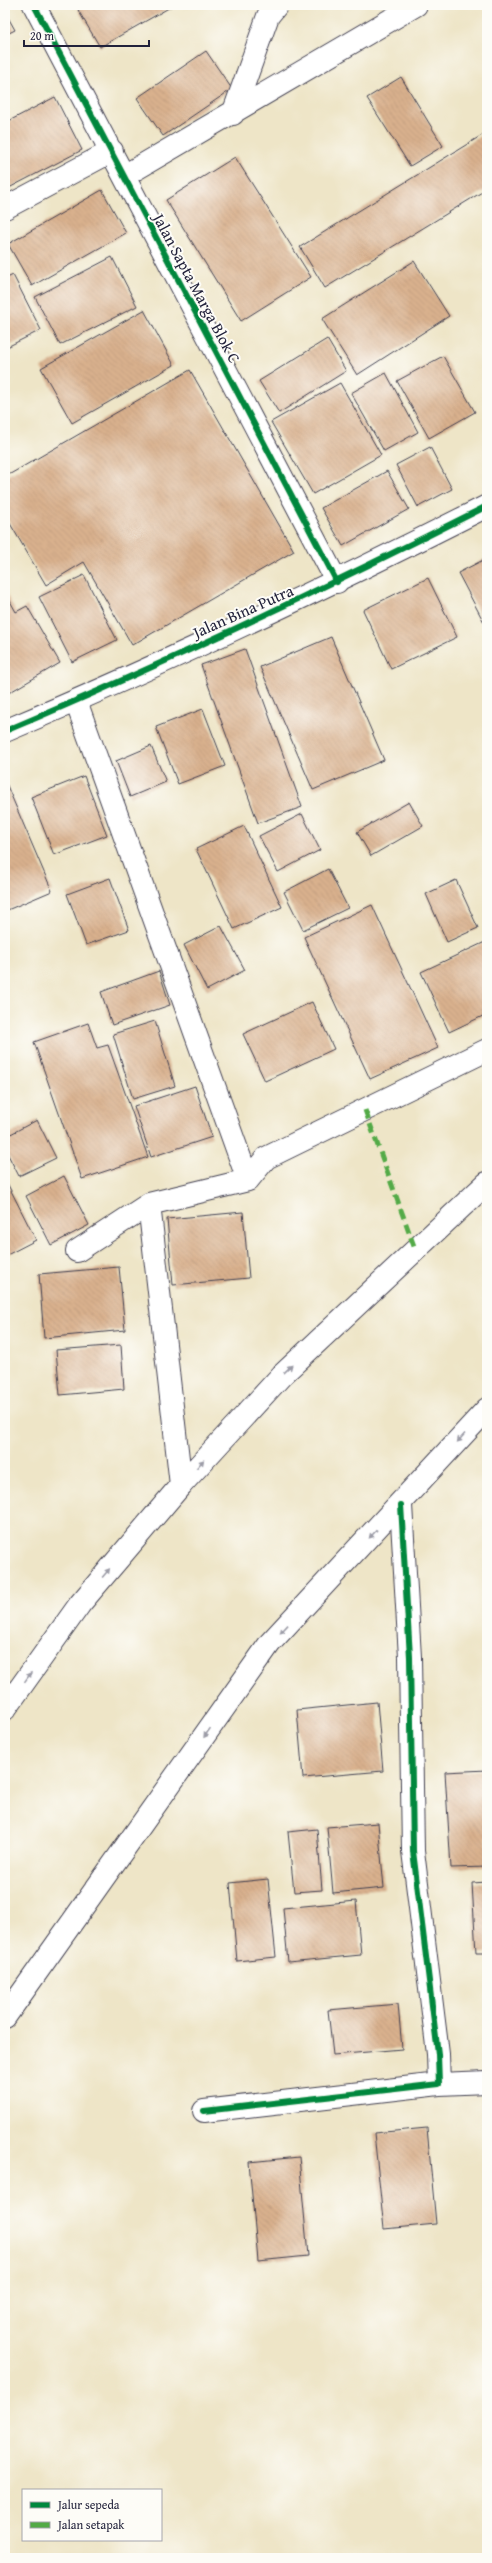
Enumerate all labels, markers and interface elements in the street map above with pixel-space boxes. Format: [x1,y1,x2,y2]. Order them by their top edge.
scale bar [24,22,149,48]
text: 20 m [30,27,54,44]
street label: Jalan Sapta Marga Blok C [146,207,247,367]
street label: Jalan Bina Putra [187,578,297,645]
one-way arrow [284,1365,293,1374]
one-way arrow [456,1433,466,1443]
one-way arrow [196,1459,205,1470]
one-way arrow [369,1529,378,1539]
one-way arrow [102,1568,111,1579]
one-way arrow [280,1623,289,1634]
one-way arrow [24,1672,32,1682]
one-way arrow [203,1728,211,1738]
legend [22,2489,162,2541]
text: Jalur sepeda [56,2496,120,2513]
text: Jalan setapak [56,2516,125,2533]

